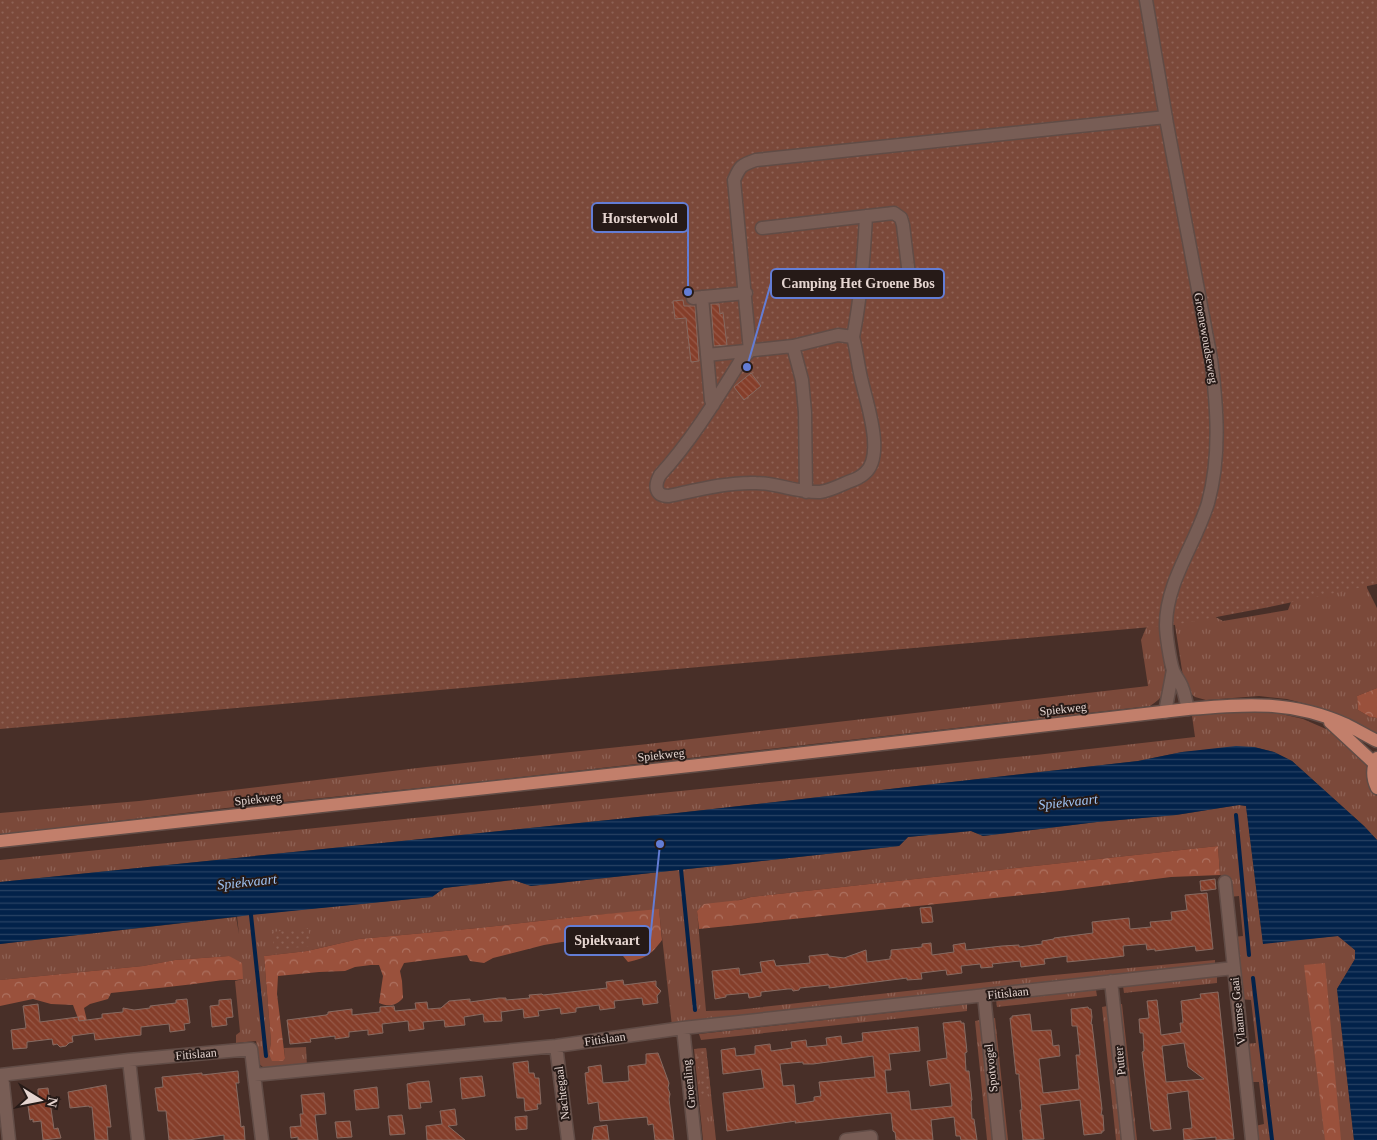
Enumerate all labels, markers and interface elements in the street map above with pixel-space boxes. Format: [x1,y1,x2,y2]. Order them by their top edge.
callout: Horsterwold [592,203,688,232]
text: Horsterwold [602,211,678,226]
callout: Camping Het Groene Bos [771,269,944,298]
text: Camping Het Groene Bos [781,276,935,291]
street label: Groenewoudseweg [1191,291,1221,385]
street label: Spiekweg [1039,700,1087,718]
street label: Spiekweg [637,746,685,764]
street label: Spiekweg [234,790,282,808]
water label: Spiekvaart [1037,791,1100,813]
water label: Spiekvaart [216,871,279,893]
callout: Spiekvaart [565,926,650,955]
text: Spiekvaart [574,933,640,948]
street label: Vlaamse Gaai [1227,976,1248,1045]
street label: Fitislaan [987,984,1029,1002]
street label: Fitislaan [584,1029,626,1049]
street label: Spotvogel [981,1042,1001,1093]
street label: Fitislaan [175,1045,217,1063]
street label: Putter [1112,1046,1128,1076]
street label: Groenling [679,1059,699,1109]
street label: Nachtegaal [552,1065,572,1121]
north arrow [15,1075,65,1125]
text: N [44,1096,61,1108]

